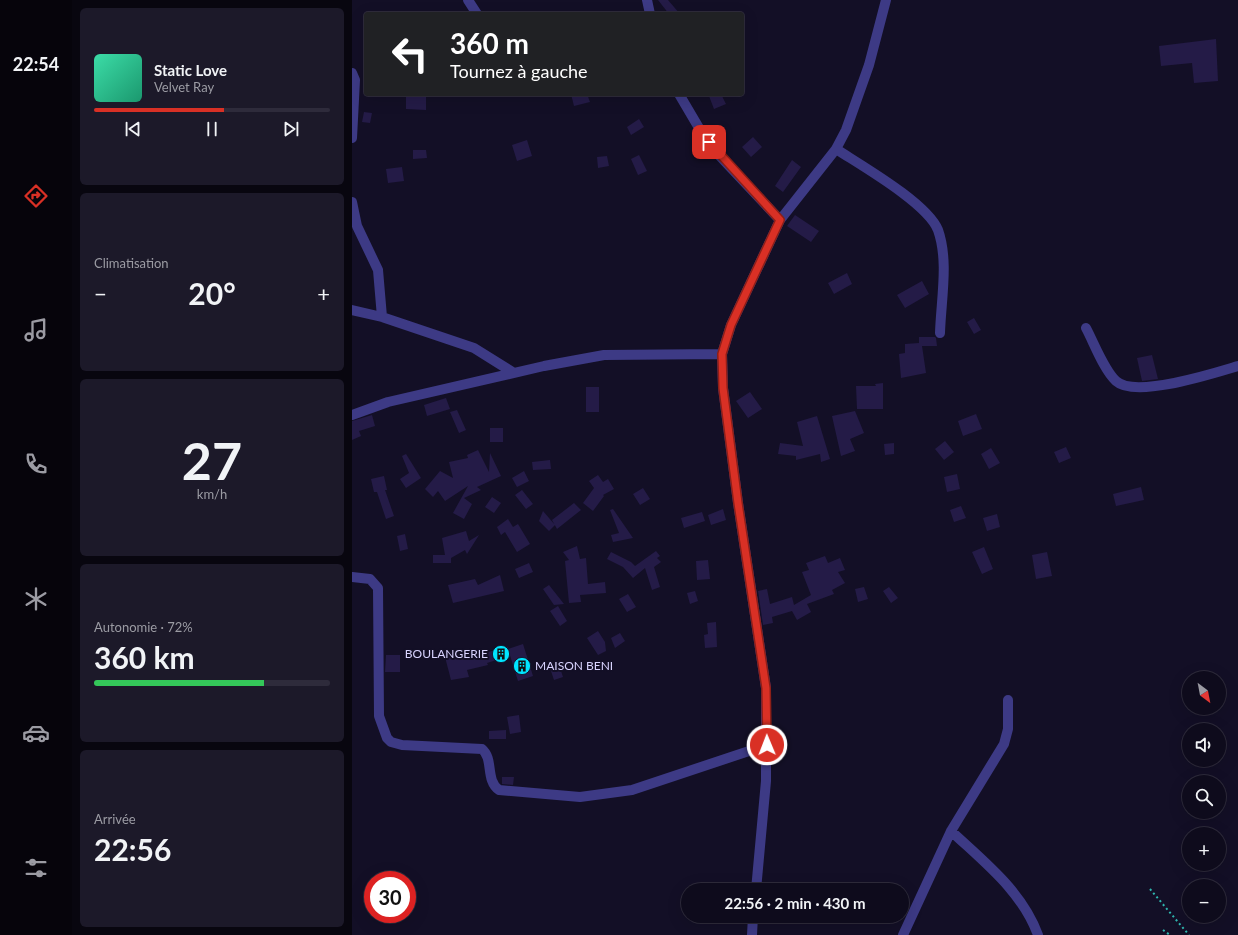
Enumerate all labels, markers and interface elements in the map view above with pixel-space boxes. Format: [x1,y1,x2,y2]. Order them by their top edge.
text: 360 m [450,26,529,60]
icon: left [384,28,436,80]
text: 22:54 [13,53,59,75]
text: Tournez à gauche [450,60,588,82]
text: Static Love [154,61,227,79]
text: Velvet Ray [154,79,214,95]
icon: previous [122,118,144,140]
icon: pause [201,118,223,140]
icon: next [280,118,302,140]
pin [692,125,726,159]
icon: arrive [698,131,720,153]
icon: directions [22,182,50,210]
text: Climatisation [94,255,169,271]
text: 20° [188,275,236,311]
text: − [94,280,107,307]
text: + [317,280,330,307]
icon: music [22,316,50,344]
text: 27 [182,429,242,491]
icon: phone [22,450,50,478]
text: km/h [197,486,227,502]
icon: climate [22,585,50,613]
text: Autonomie · 72% [94,619,193,635]
text: 360 km [94,639,195,675]
building icon: BOULANGERIE [491,644,511,664]
place label: BOULANGERIE [405,646,488,661]
building icon: MAISON BENI [512,656,532,676]
place label: MAISON BENI [535,658,613,673]
north arrow [1182,671,1226,715]
map controls [1182,671,1226,923]
icon: car [22,719,50,747]
button: sound [1182,723,1226,767]
position arrow [746,724,788,766]
button: search [1182,775,1226,819]
text: Arrivée [94,811,136,827]
button: + [1182,827,1226,871]
text: 22:56 [94,831,171,867]
icon: filters [22,854,50,882]
speed limit sign: 30 [364,871,416,923]
button: − [1182,879,1226,923]
text: 22:56 · 2 min · 430 m [725,894,865,912]

